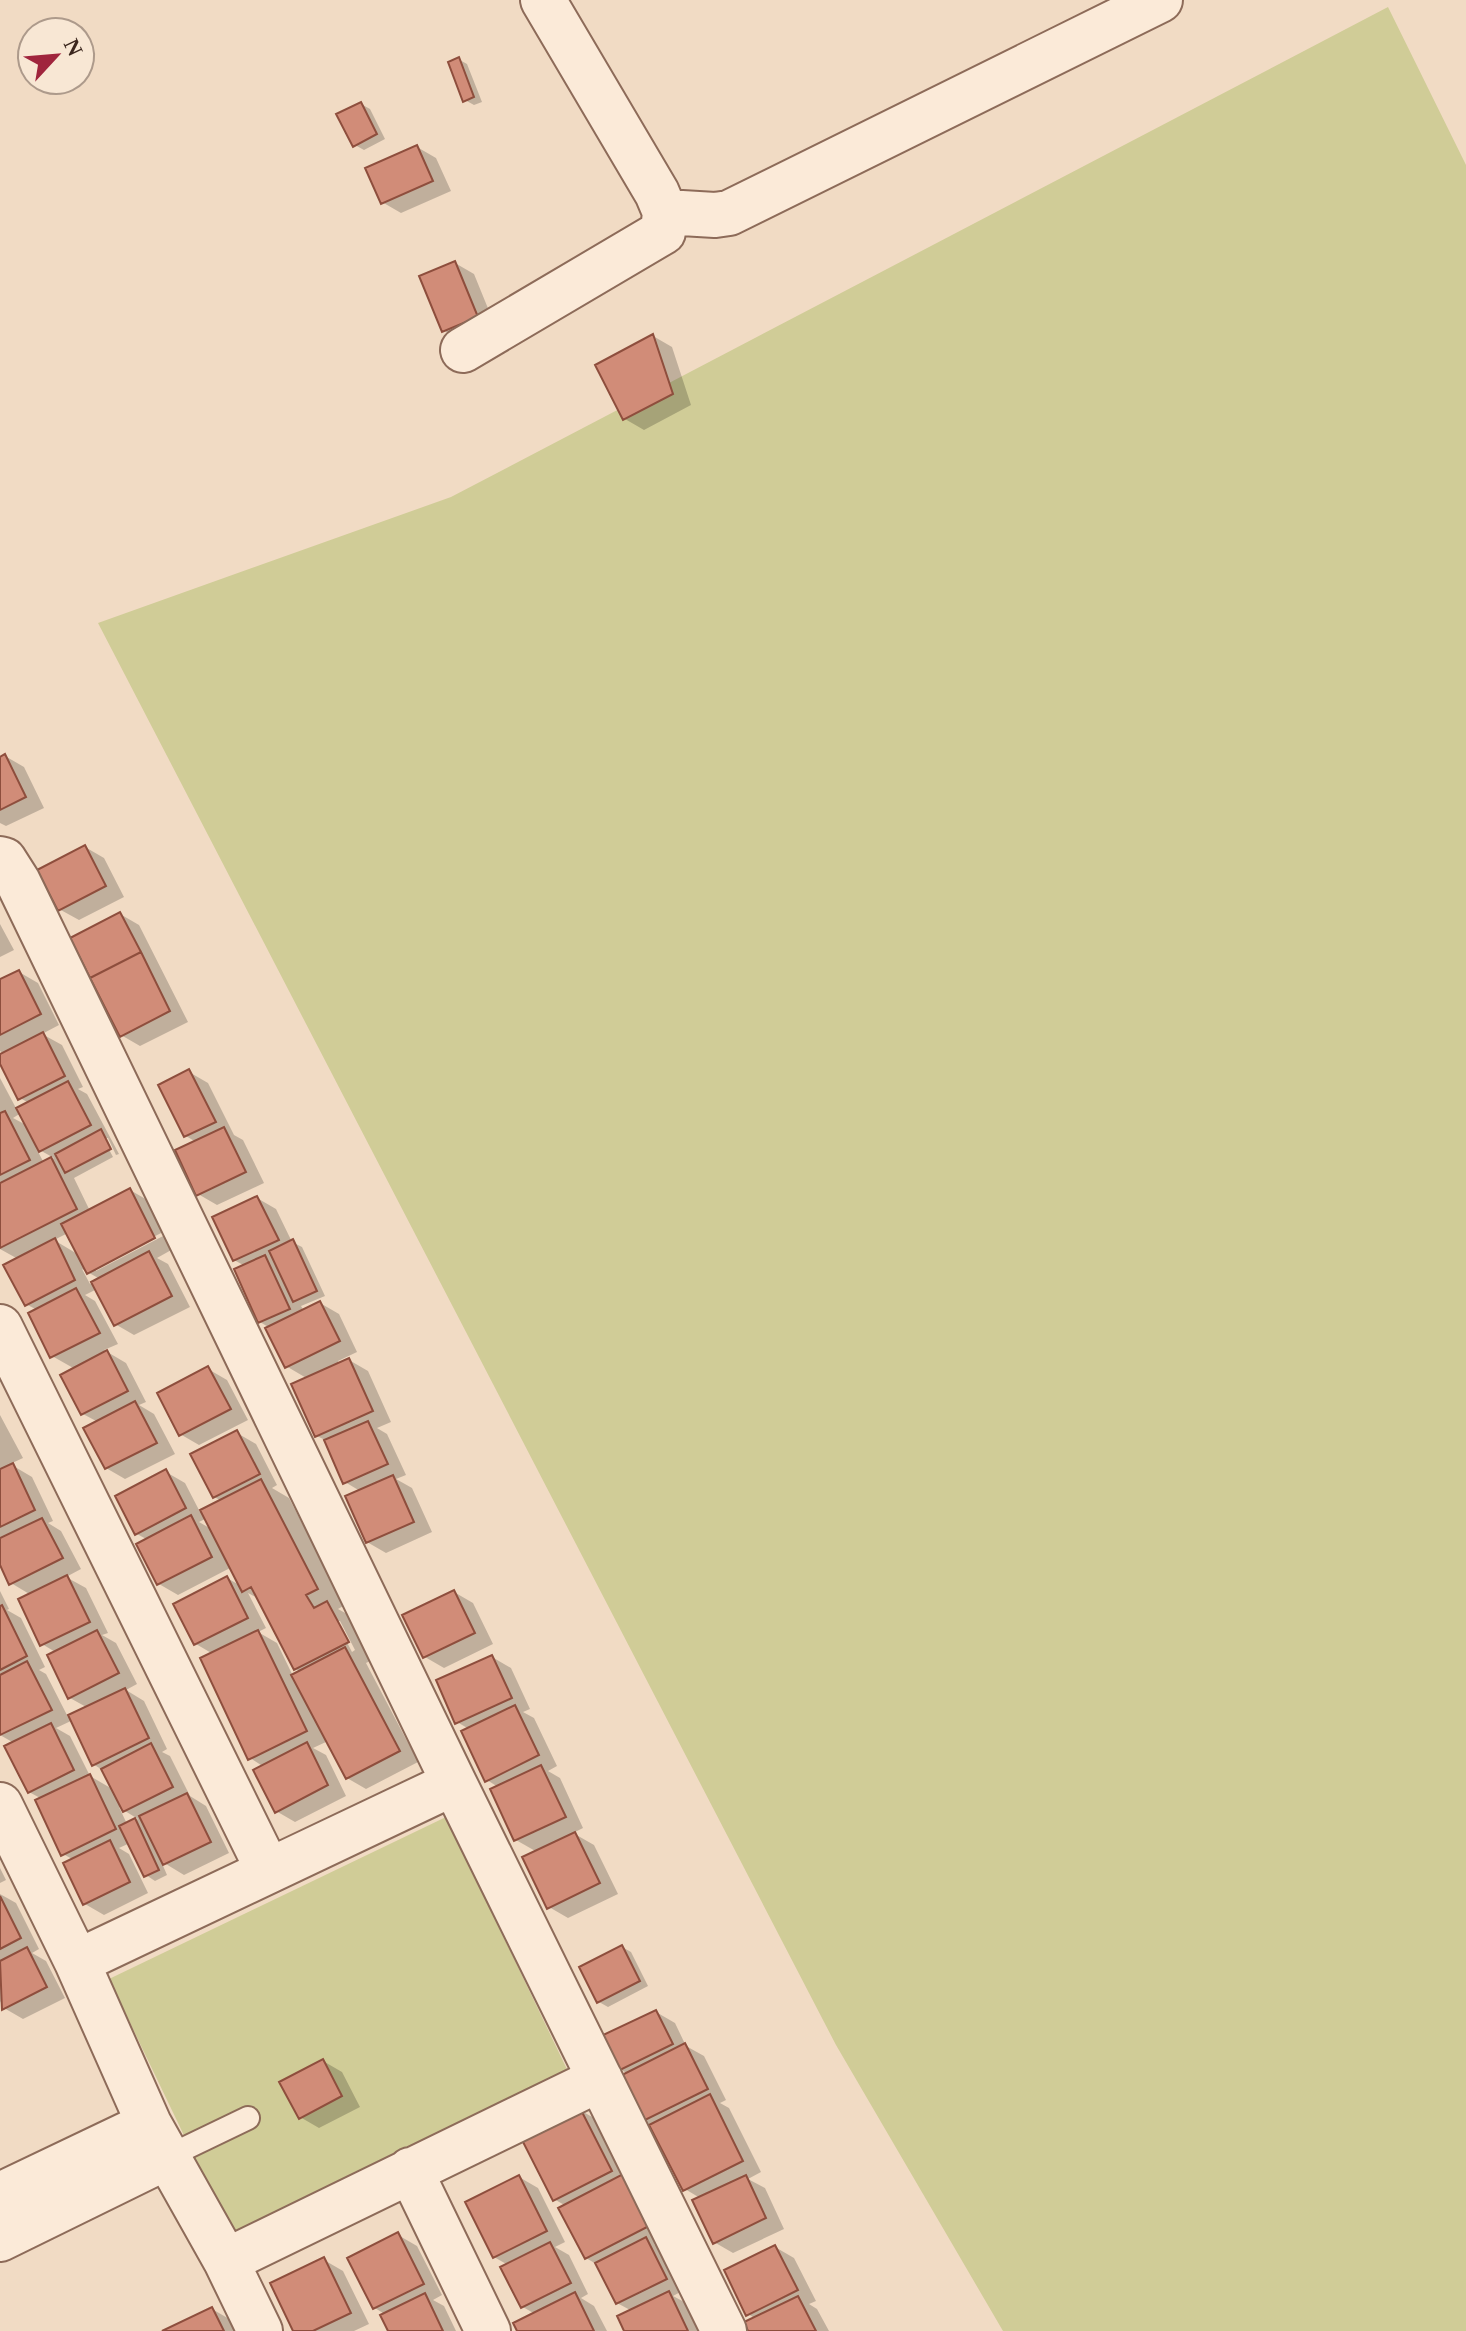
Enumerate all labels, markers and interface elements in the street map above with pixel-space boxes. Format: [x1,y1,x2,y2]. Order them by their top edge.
north arrow [16,16,96,96]
text: N [59,35,88,60]

